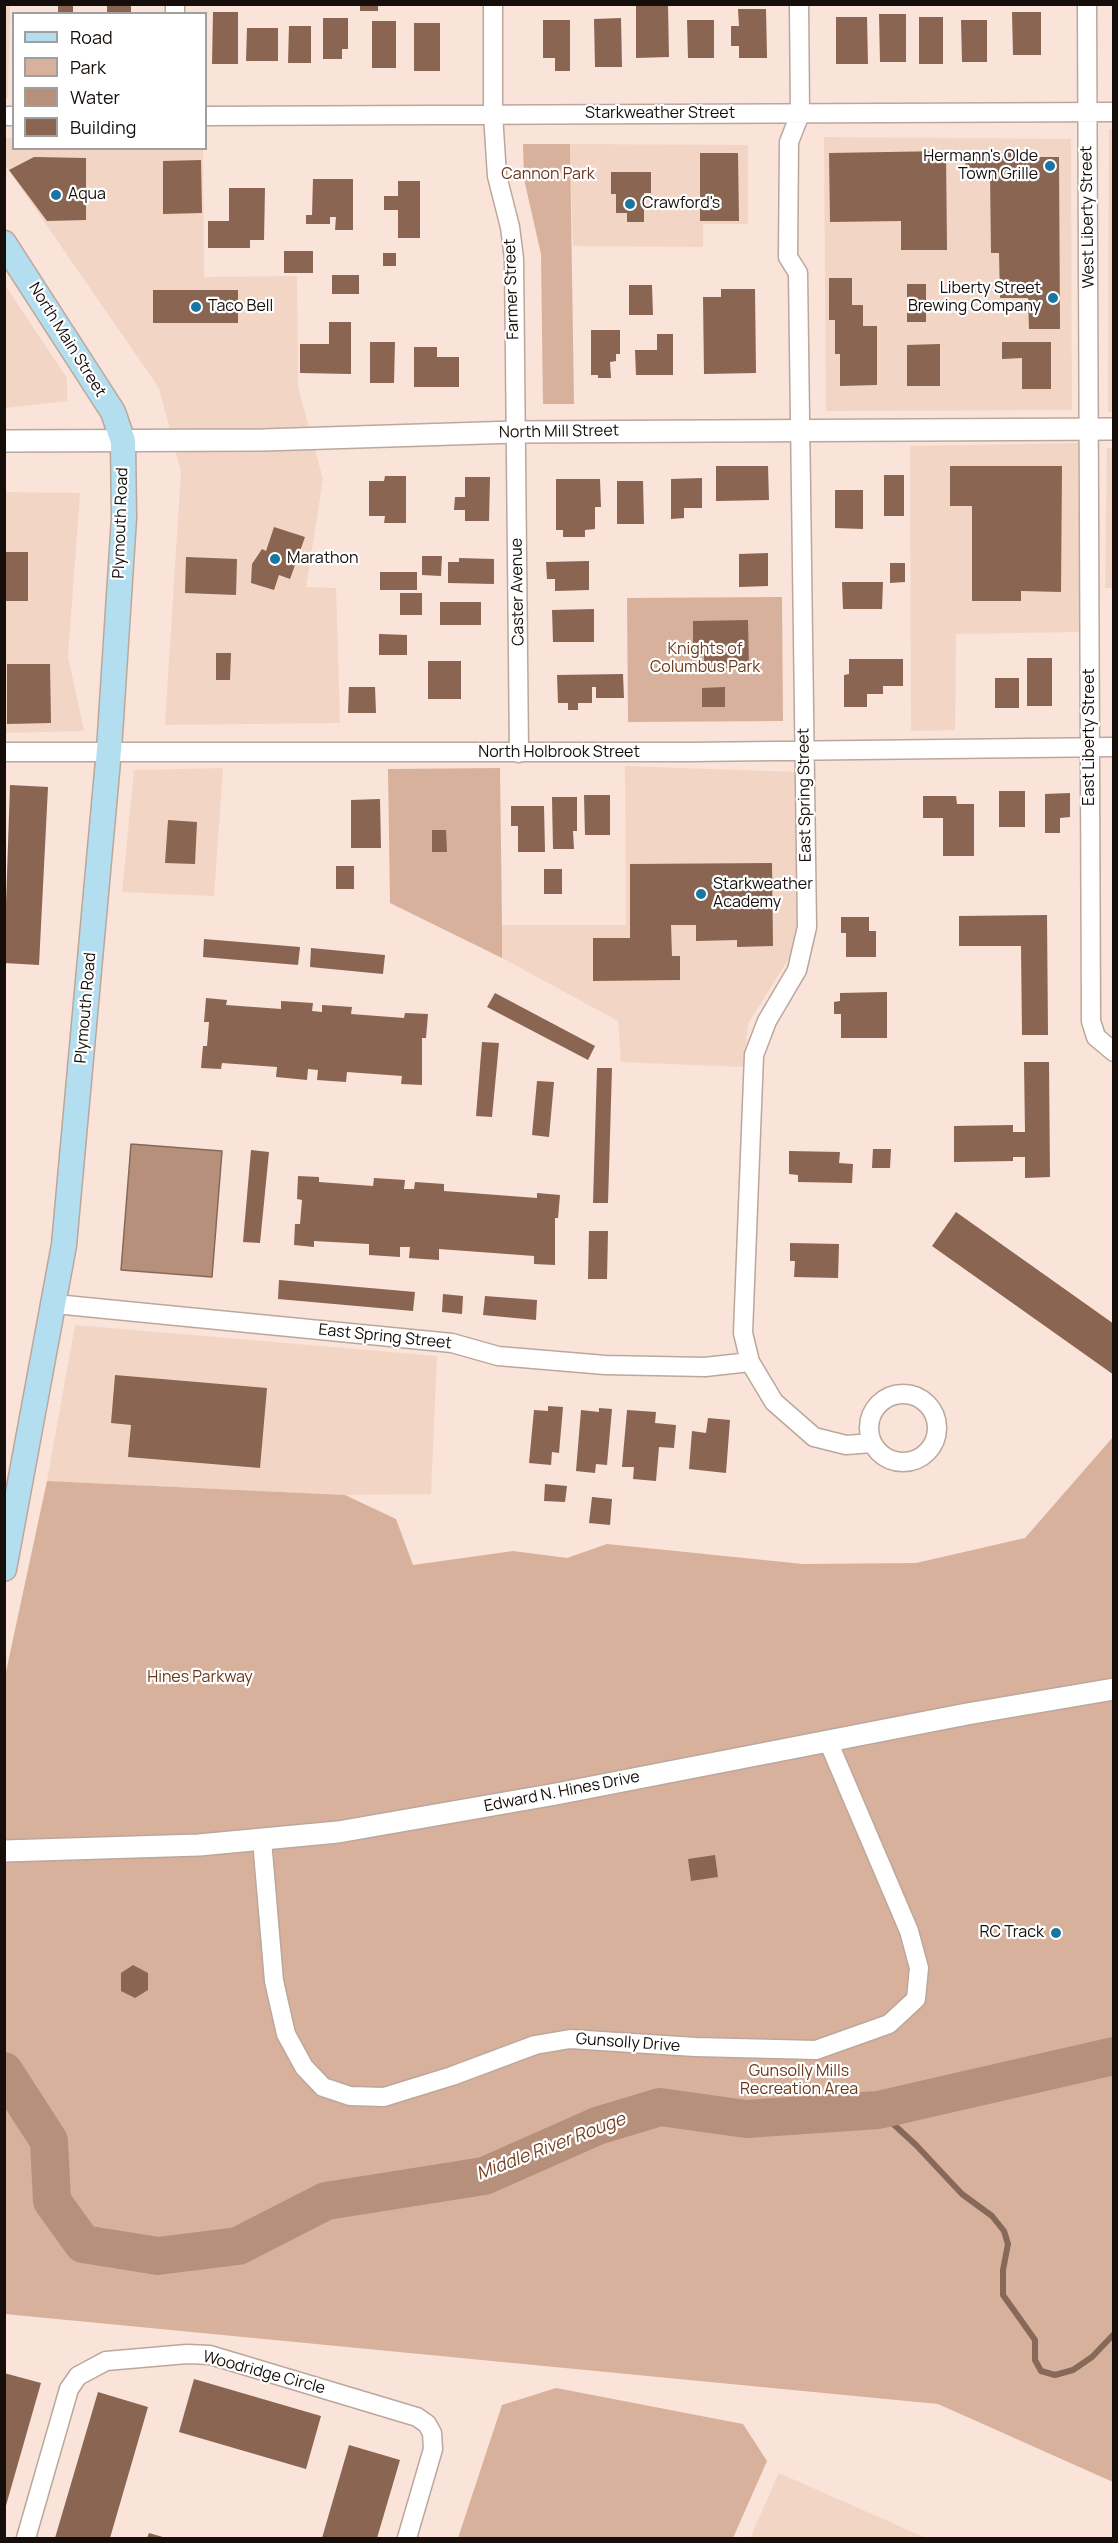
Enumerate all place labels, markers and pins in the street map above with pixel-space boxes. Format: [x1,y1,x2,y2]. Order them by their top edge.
place label: Hermann's Olde Town Grille [923,147,1038,185]
marker: Hermann's Olde Town Grille [1043,159,1057,173]
place label: Aqua [68,185,106,205]
marker: Aqua [49,188,63,202]
place label: Crawford's [642,194,720,214]
marker: Crawford's [623,197,637,211]
place label: Liberty Street Brewing Company [908,279,1041,317]
marker: Liberty Street Brewing Company [1046,291,1060,305]
place label: Taco Bell [208,297,273,317]
marker: Taco Bell [189,300,203,314]
place label: Marathon [287,549,359,569]
marker: Marathon [268,552,282,566]
place label: Starkweather Academy [713,875,813,913]
marker: Starkweather Academy [694,887,708,901]
place label: RC Track [980,1923,1044,1943]
marker: RC Track [1049,1926,1063,1940]

